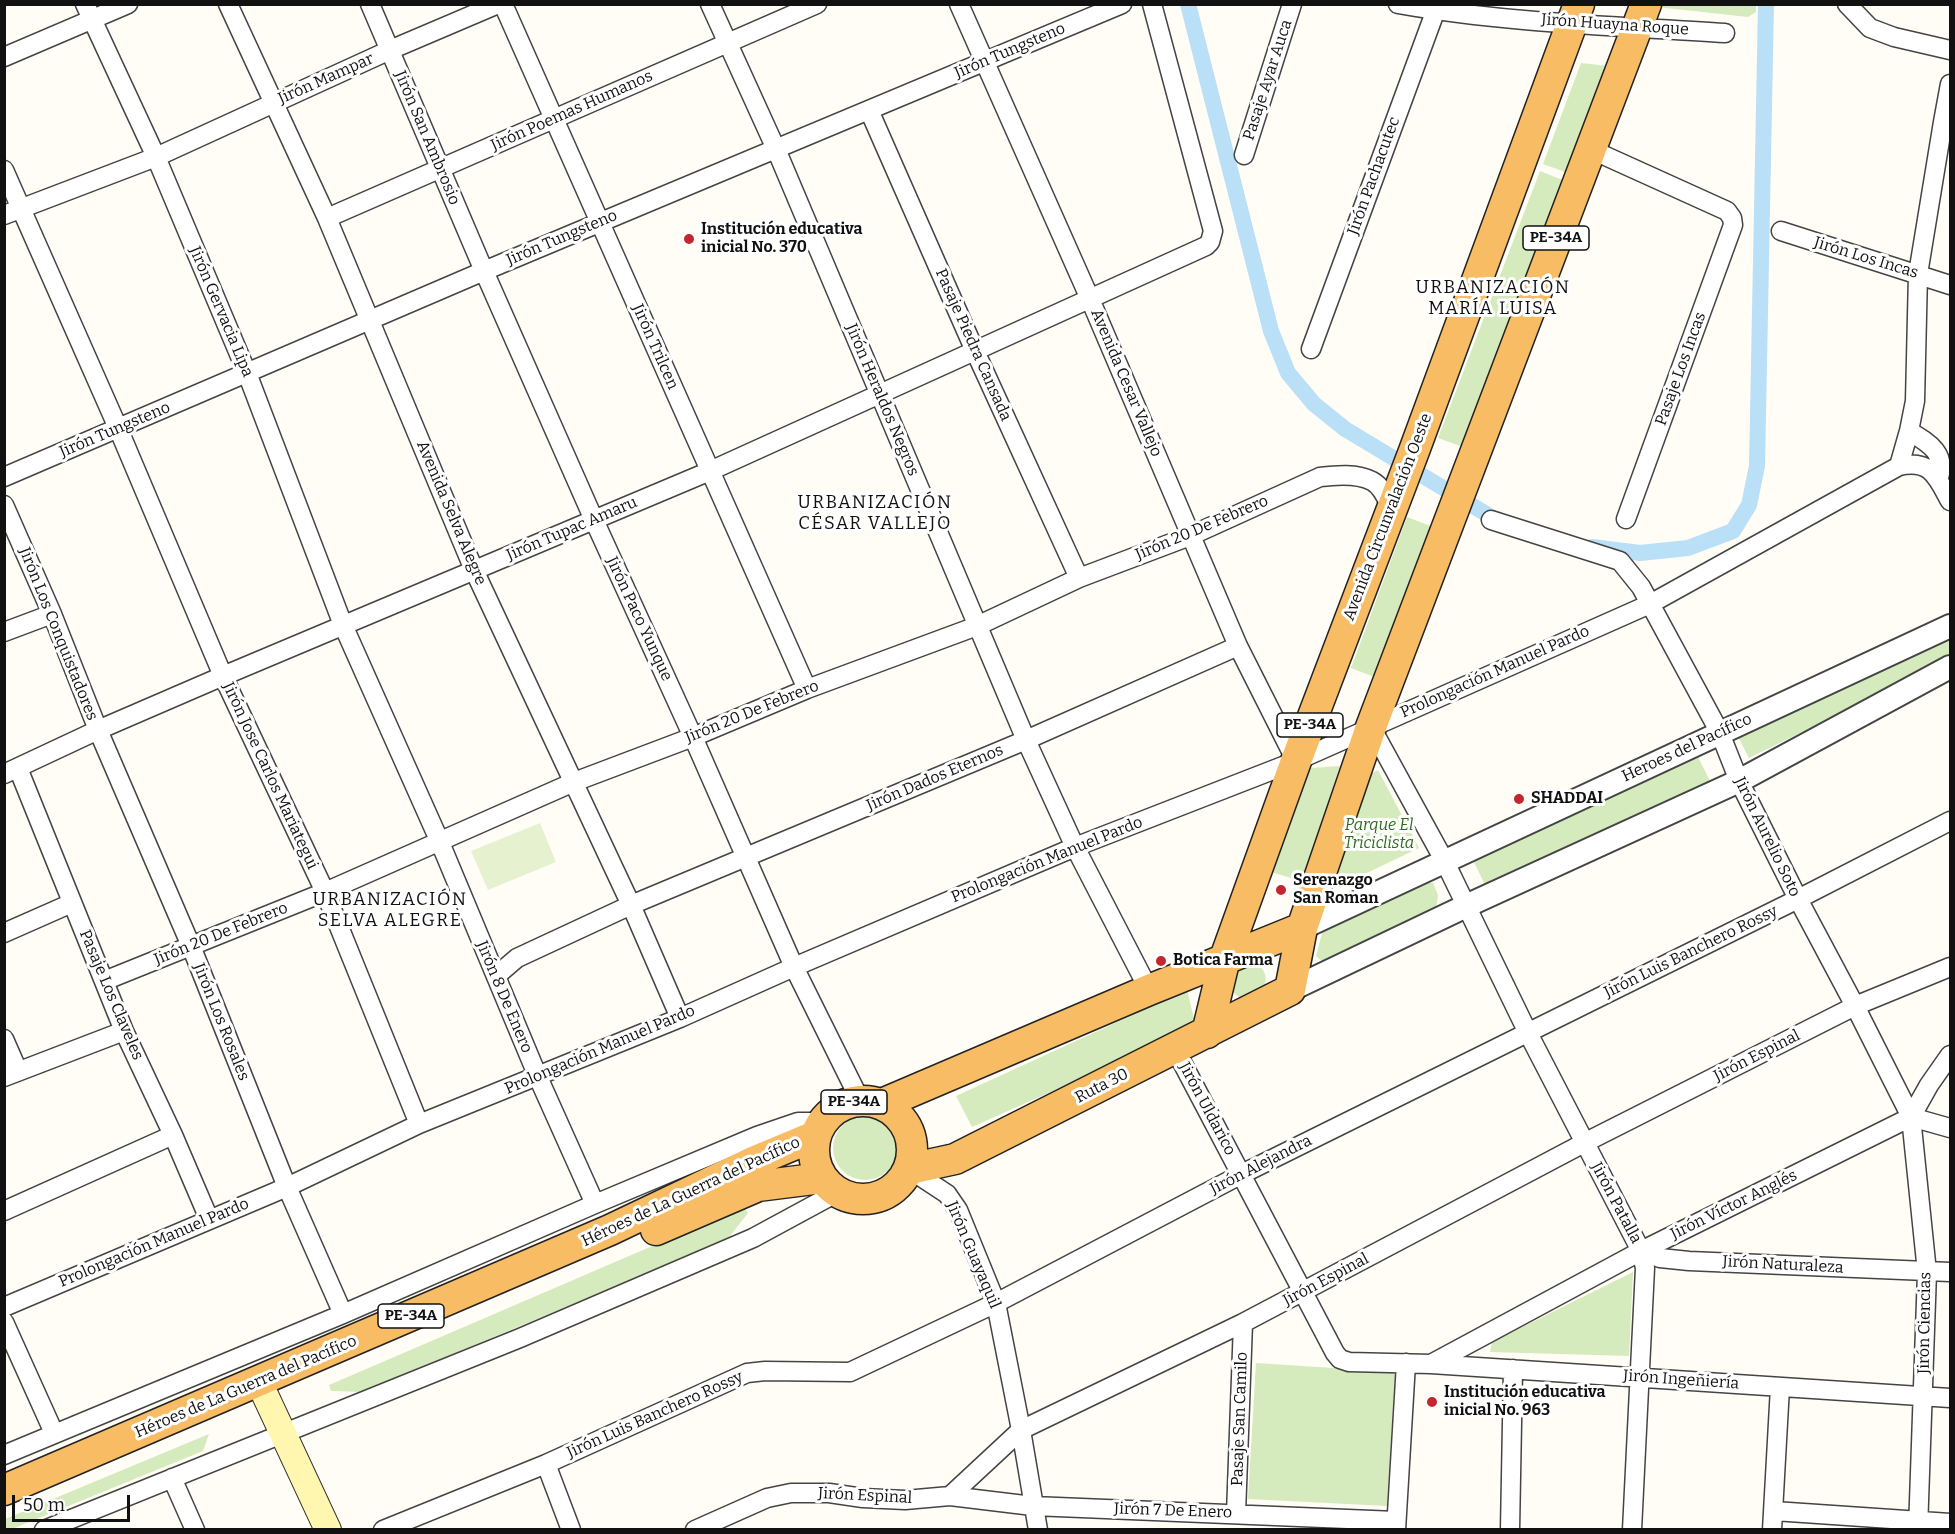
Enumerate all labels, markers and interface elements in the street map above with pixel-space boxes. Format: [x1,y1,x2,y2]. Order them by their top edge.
street label: Jirón Huayna Roque [1541,10,1689,40]
street label: Pasaje Ayar Auca [1239,17,1297,143]
street label: Jirón Tungsteno [952,19,1068,83]
street label: Jirón Mampar [275,49,377,109]
street label: Jirón Poemas Humanos [488,67,656,155]
street label: Jirón San Ambrosio [390,68,464,208]
street label: Jirón Pachacutec [1344,114,1404,238]
street label: Jirón Tungsteno [504,206,620,270]
place label: Institución educativa inicial No. 370 [701,220,862,258]
road number: PE-34A [1523,226,1589,250]
marker: Institución educativa inicial No. 370 [682,232,696,246]
street label: Jirón Los Incas [1812,233,1920,283]
street label: Jirón Gervacia Lipa [185,244,257,380]
street label: Pasaje Piedra Cansada [931,266,1015,424]
district label: URBANIZACIÓN MARÍA LUISA [1415,277,1571,320]
street label: Jirón Trilcen [628,301,682,393]
street label: Avenida Cesar Vallejo [1086,306,1166,460]
street label: Pasaje Los Incas [1652,310,1710,428]
street label: Jirón Heraldos Negros [841,321,923,479]
street label: Jirón Tungsteno [57,398,173,462]
street label: Avenida Circunvalación Oeste [1340,411,1436,623]
street label: Avenida Selva Alegre [412,438,490,588]
street label: Jirón 20 De Febrero [1133,491,1271,565]
district label: URBANIZACIÓN CÉSAR VALLEJO [797,492,953,534]
street label: Jirón Tupac Amaru [504,493,640,565]
street label: Jirón Los Conquistadores [14,545,102,723]
street label: Jirón Paco Yunque [602,554,676,684]
street label: Prolongación Manuel Pardo [1398,622,1592,722]
street label: Jirón 20 De Febrero [682,676,822,748]
street label: Jirón Jose Carlos Mariategui [218,679,322,873]
street label: Heroes del Pacífico [1619,709,1755,787]
road number: PE-34A [1277,713,1343,737]
street label: Jirón Dados Eternos [864,741,1006,815]
street label: Jirón Aurelio Soto [1730,774,1804,900]
place label: SHADDAI [1531,789,1603,809]
marker: SHADDAI [1512,792,1526,806]
street label: Prolongación Manuel Pardo [949,813,1145,907]
park label: Parque El Triciclista [1344,816,1414,854]
place label: Serenazgo San Roman [1293,871,1379,909]
marker: Serenazgo San Roman [1274,883,1288,897]
district label: URBANIZACIÓN SELVA ALEGRE [312,889,468,932]
street label: Jirón 20 De Febrero [151,898,291,970]
street label: Jirón Luis Banchero Rossy [1601,902,1781,1002]
street label: Pasaje Los Claveles [75,927,147,1063]
street label: Jirón 8 De Enero [472,938,536,1056]
place label: Botica Farma [1173,951,1273,971]
marker: Botica Farma [1154,954,1168,968]
street label: Jirón Los Rosales [189,961,253,1083]
street label: Prolongación Manuel Pardo [502,1001,698,1099]
street label: Jirón Espinal [1711,1026,1803,1086]
street label: Jirón Uldarico [1174,1059,1240,1159]
street label: Ruta 30 [1072,1064,1132,1108]
road number: PE-34A [821,1090,887,1114]
street label: Jirón Alejandra [1207,1131,1315,1199]
street label: Héroes de La Guerra del Pacífico [579,1133,803,1251]
street label: Jirón Patalla [1587,1159,1645,1247]
street label: Jirón Víctor Anglés [1668,1166,1800,1244]
street label: Prolongación Manuel Pardo [56,1194,252,1292]
street label: Jirón Guayaquil [942,1199,1004,1311]
street label: Jirón Espinal [1280,1249,1372,1311]
street label: Jirón Naturaleza [1722,1252,1844,1278]
street label: Jirón Ciencias [1915,1272,1935,1374]
road number: PE-34A [378,1304,444,1328]
street label: Héroes de La Guerra del Pacífico [132,1332,360,1442]
street label: Pasaje San Camilo [1228,1351,1252,1487]
street label: Jirón Ingeñiería [1622,1366,1740,1394]
street label: Jirón Luis Banchero Rossy [564,1367,746,1463]
place label: Institución educativa inicial No. 963 [1444,1383,1605,1421]
marker: Institución educativa inicial No. 963 [1425,1395,1439,1409]
scale bar [15,1483,134,1521]
street label: Jirón Espinal [817,1484,913,1508]
text: 50 m [23,1494,65,1516]
street label: Jirón 7 De Enero [1113,1499,1233,1523]

